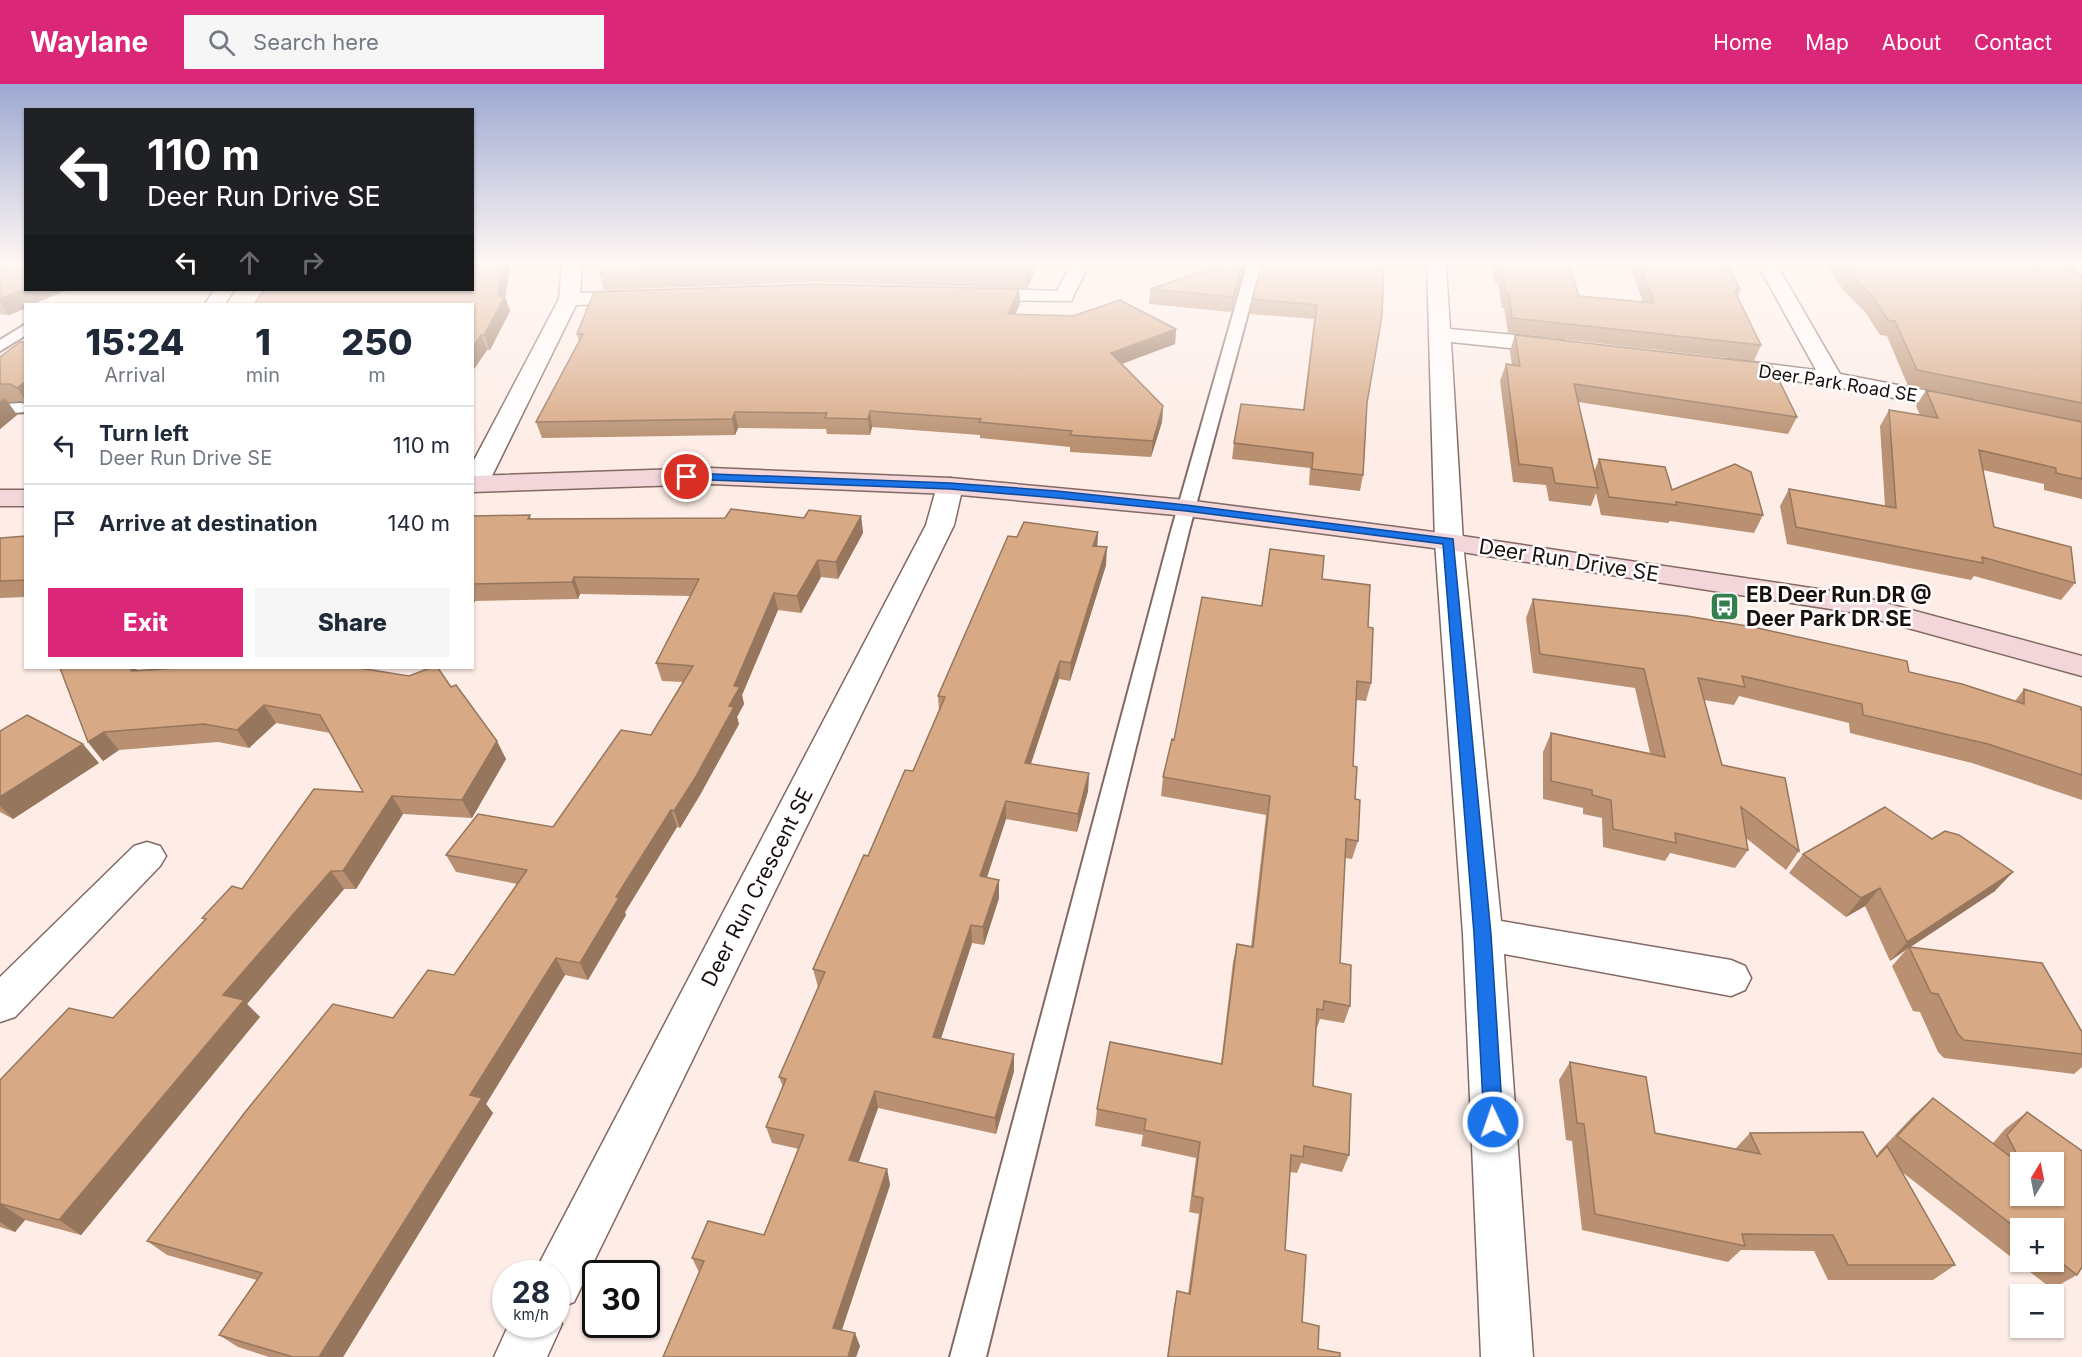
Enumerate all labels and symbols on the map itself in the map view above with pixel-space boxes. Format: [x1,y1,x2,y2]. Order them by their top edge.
street label: Deer Park Road SE [1757,360,1919,406]
pin [661,451,712,502]
street label: Deer Run Drive SE [1477,533,1661,587]
place label: EB Deer Run DR @ Deer Park DR SE [1746,582,1932,631]
bus stop icon: EB Deer Run DR @ Deer Park DR SE [1709,590,1741,622]
street label: Deer Run Crescent SE [696,784,818,990]
position arrow [1461,1090,1525,1154]
north arrow [2010,1152,2064,1206]
speed limit sign: 30 [582,1260,660,1338]

